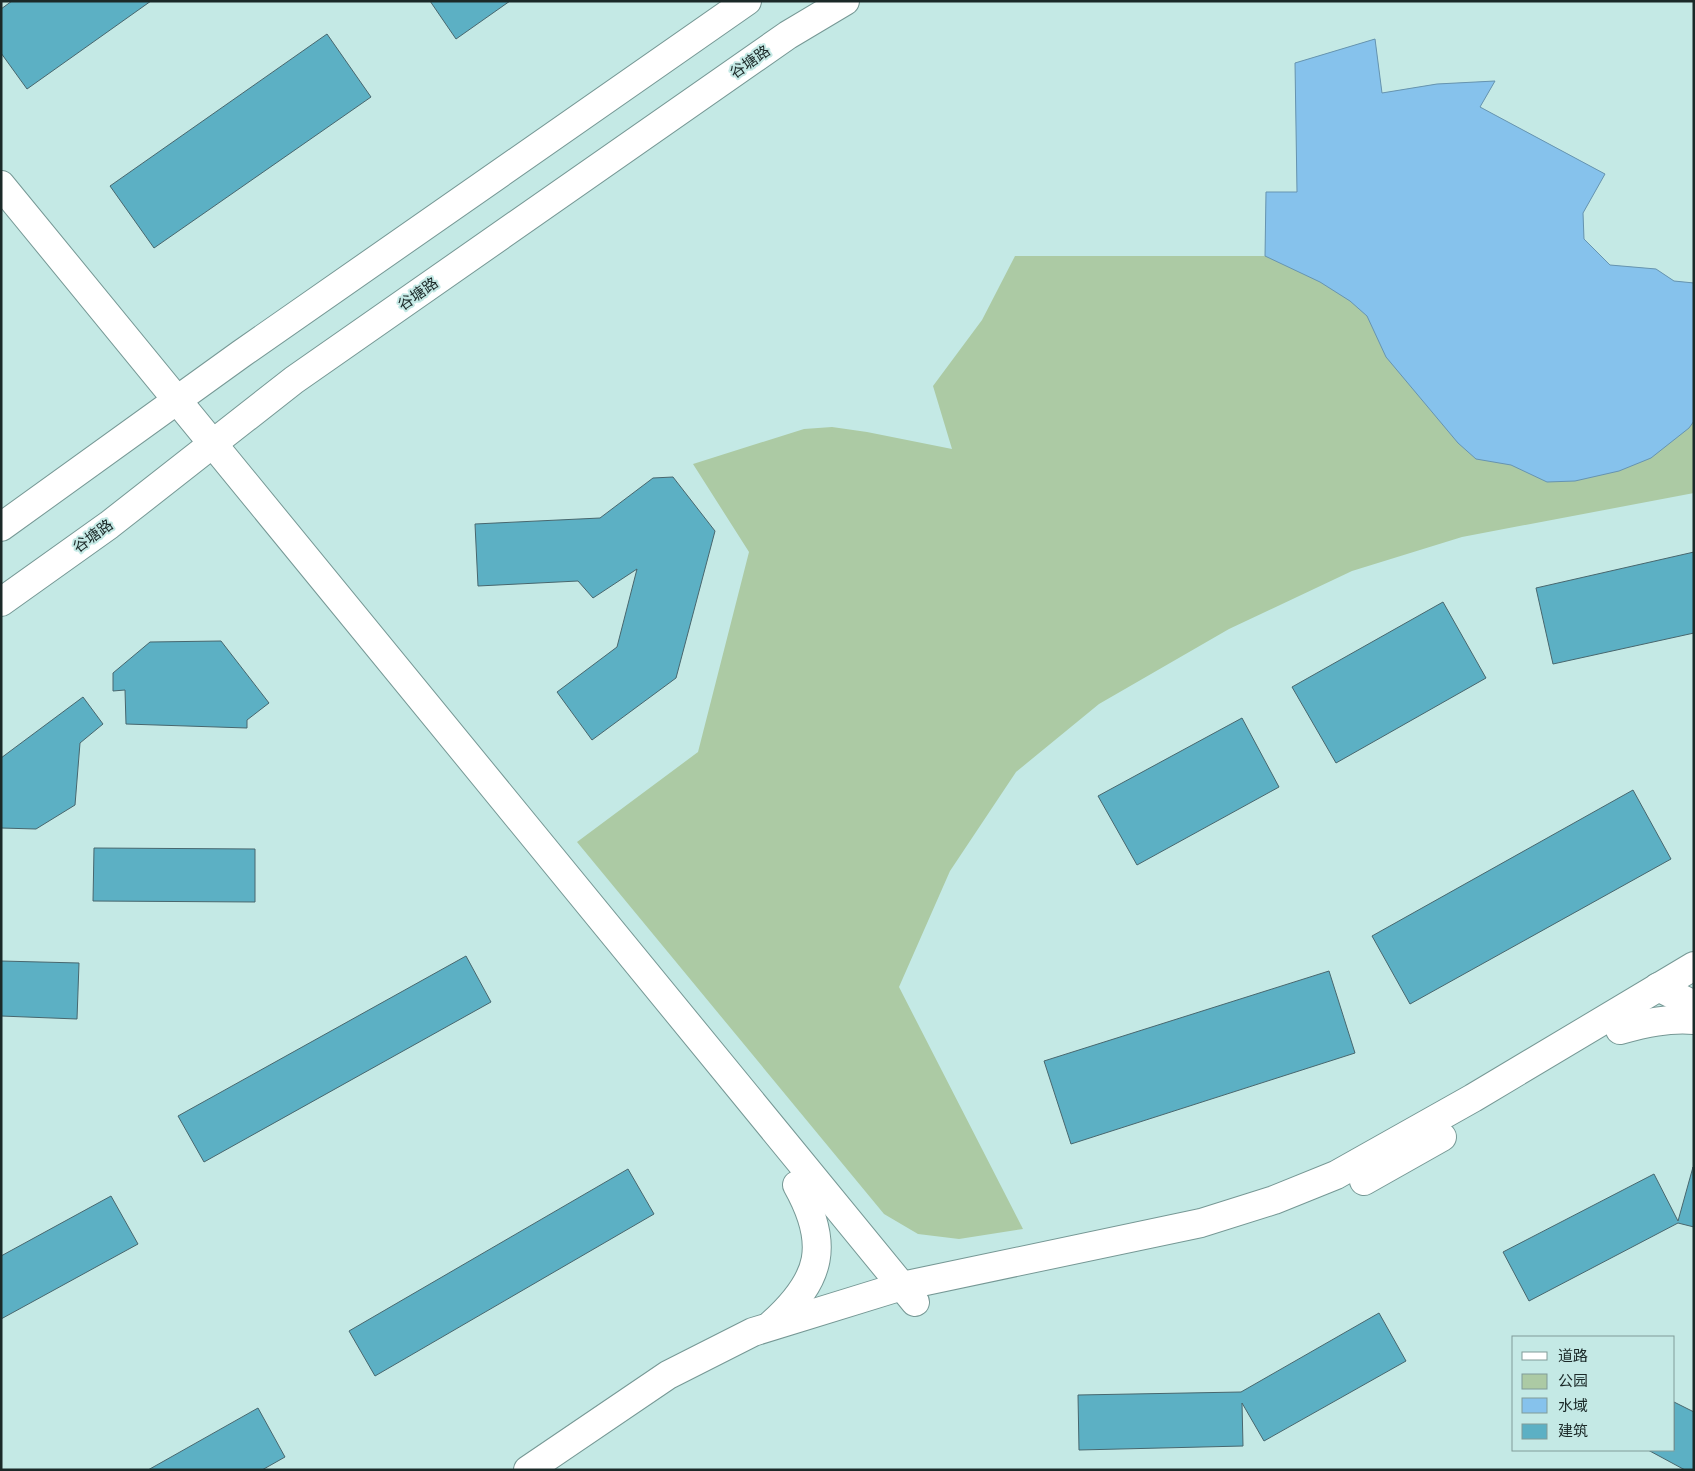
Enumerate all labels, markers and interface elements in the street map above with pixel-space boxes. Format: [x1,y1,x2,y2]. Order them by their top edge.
street label: 谷塘路 [726,42,774,82]
street label: 谷塘路 [394,274,442,314]
street label: 谷塘路 [70,515,116,557]
legend [1512,1336,1675,1451]
text: 道路 [1558,1347,1588,1365]
text: 公园 [1558,1372,1588,1390]
text: 水域 [1558,1397,1588,1415]
text: 建筑 [1558,1422,1588,1440]

